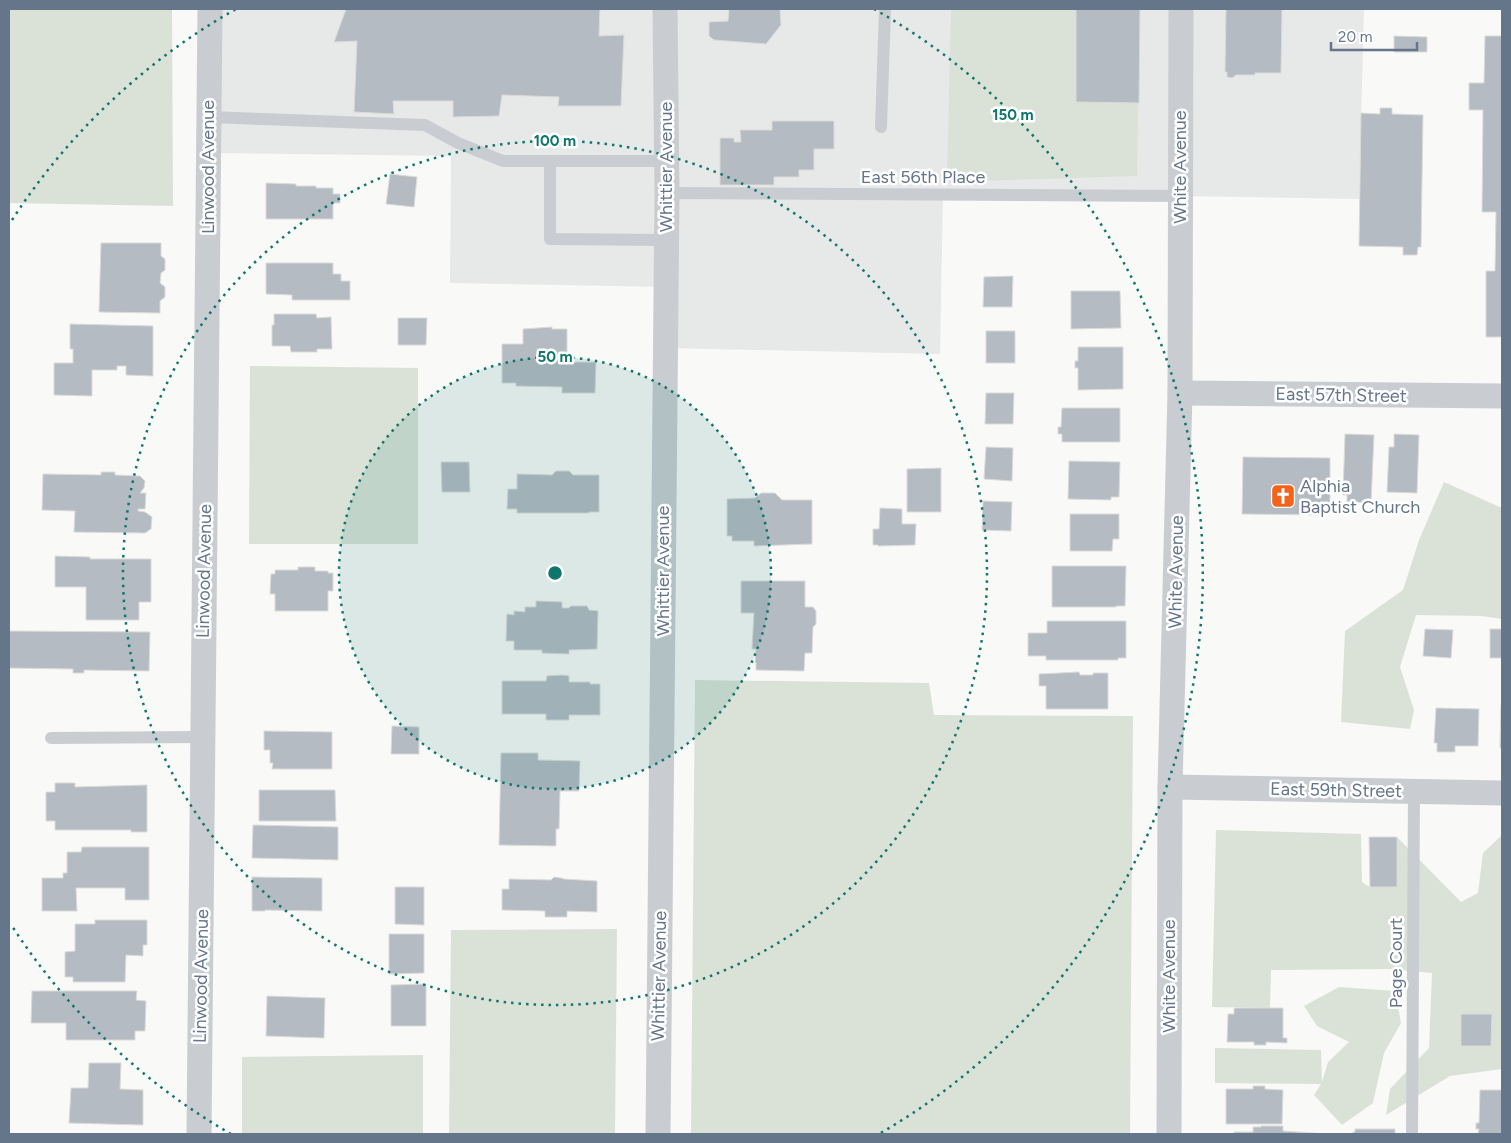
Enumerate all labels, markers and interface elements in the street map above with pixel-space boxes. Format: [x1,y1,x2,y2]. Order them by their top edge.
scale bar [1331,20,1417,52]
text: 20 m [1338,28,1372,46]
street label: Linwood Avenue [197,100,219,234]
street label: Whittier Avenue [655,102,677,232]
text: 150 m [992,106,1034,124]
street label: White Avenue [1169,110,1191,224]
text: 100 m [534,132,576,150]
street label: East 56th Place [861,166,985,188]
text: 50 m [537,348,573,366]
street label: East 57th Street [1275,383,1407,407]
place label: Alphia Baptist Church [1300,475,1420,518]
church icon: Alphia Baptist Church [1270,483,1296,509]
street label: Linwood Avenue [192,504,216,638]
street label: Whittier Avenue [652,506,674,636]
street label: White Avenue [1164,515,1188,629]
centre of rings [546,564,564,582]
street label: East 59th Street [1270,778,1402,802]
street label: Linwood Avenue [189,909,213,1043]
street label: Whittier Avenue [647,910,671,1041]
street label: Page Court [1385,918,1407,1008]
street label: White Avenue [1158,919,1180,1033]

